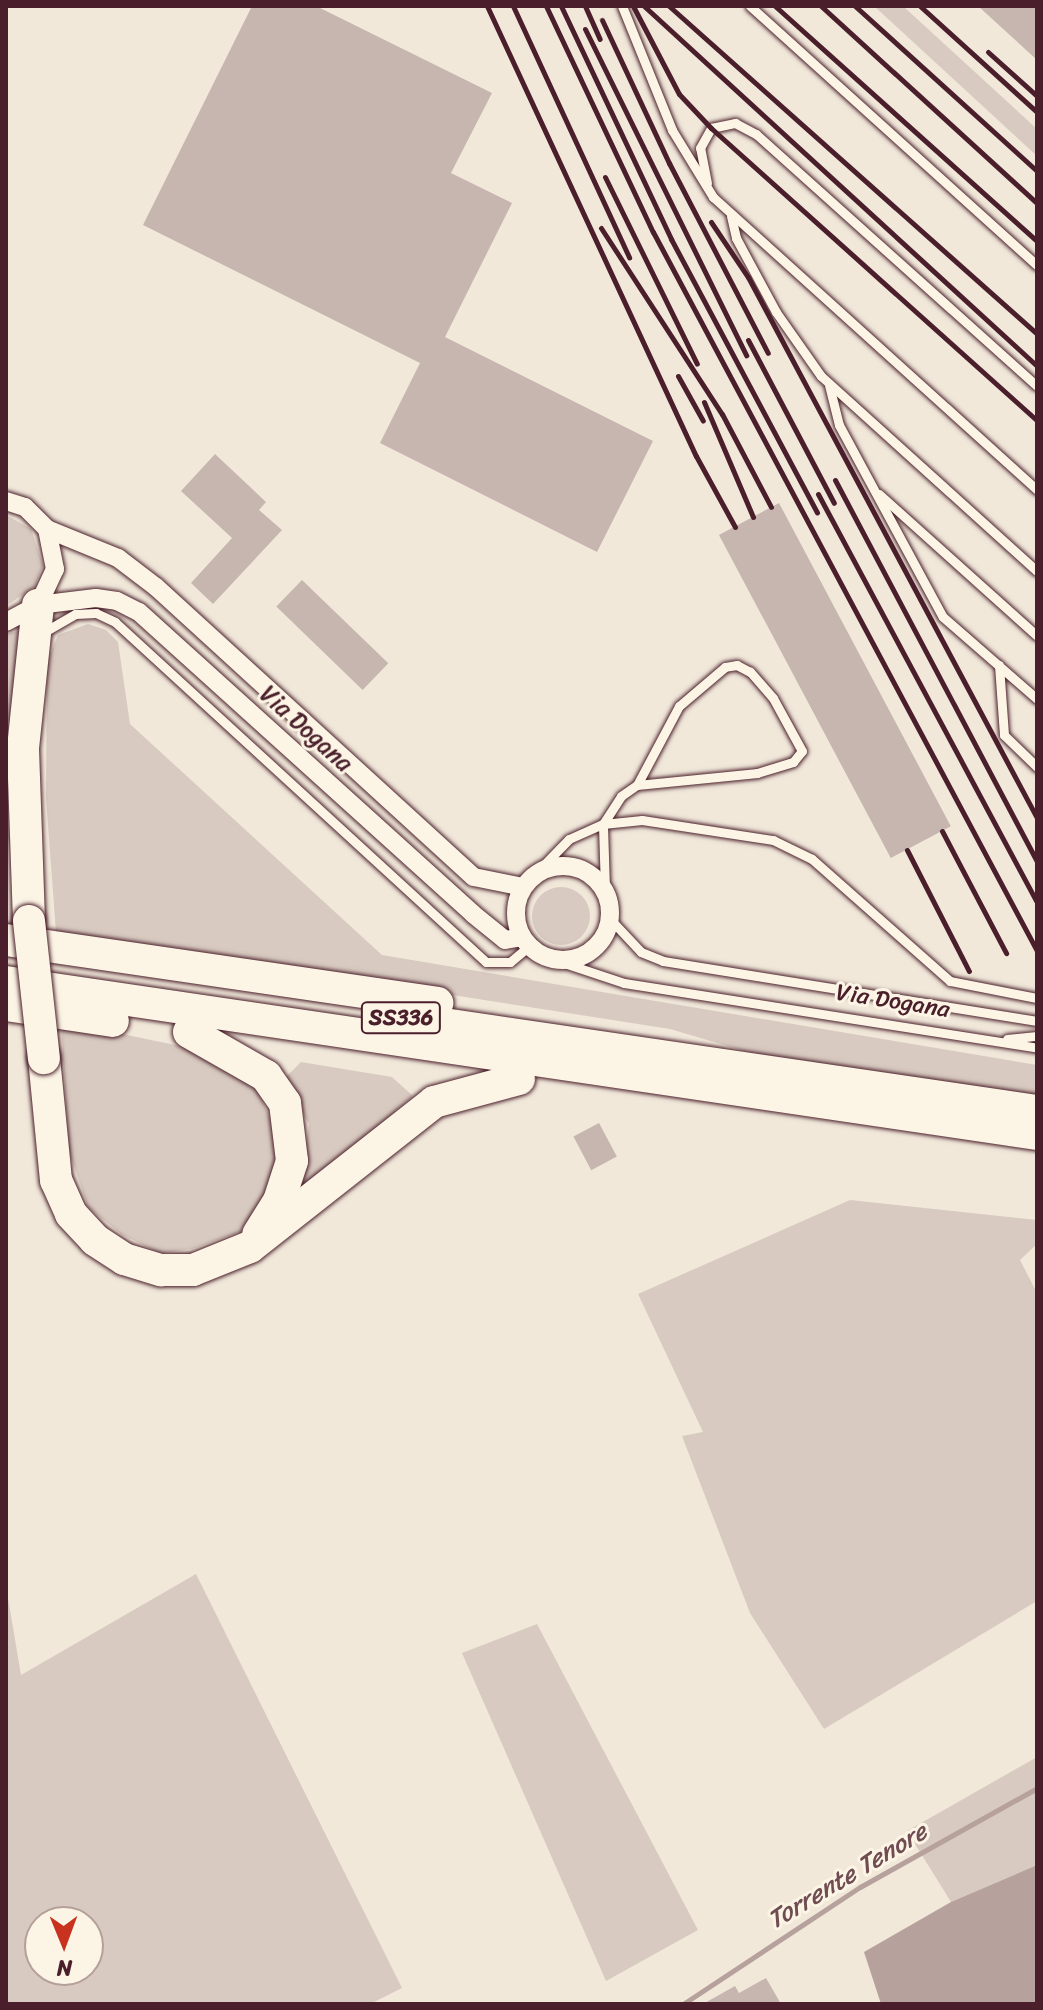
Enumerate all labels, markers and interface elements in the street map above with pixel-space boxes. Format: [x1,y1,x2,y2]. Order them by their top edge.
street label: Via Dogana [254,680,358,778]
street label: Via Dogana [834,978,952,1024]
road number: SS336 [359,1000,443,1036]
water label: Torrente Tenore [762,1816,932,1936]
north arrow [24,1906,104,1986]
text: N [56,1949,72,1988]

